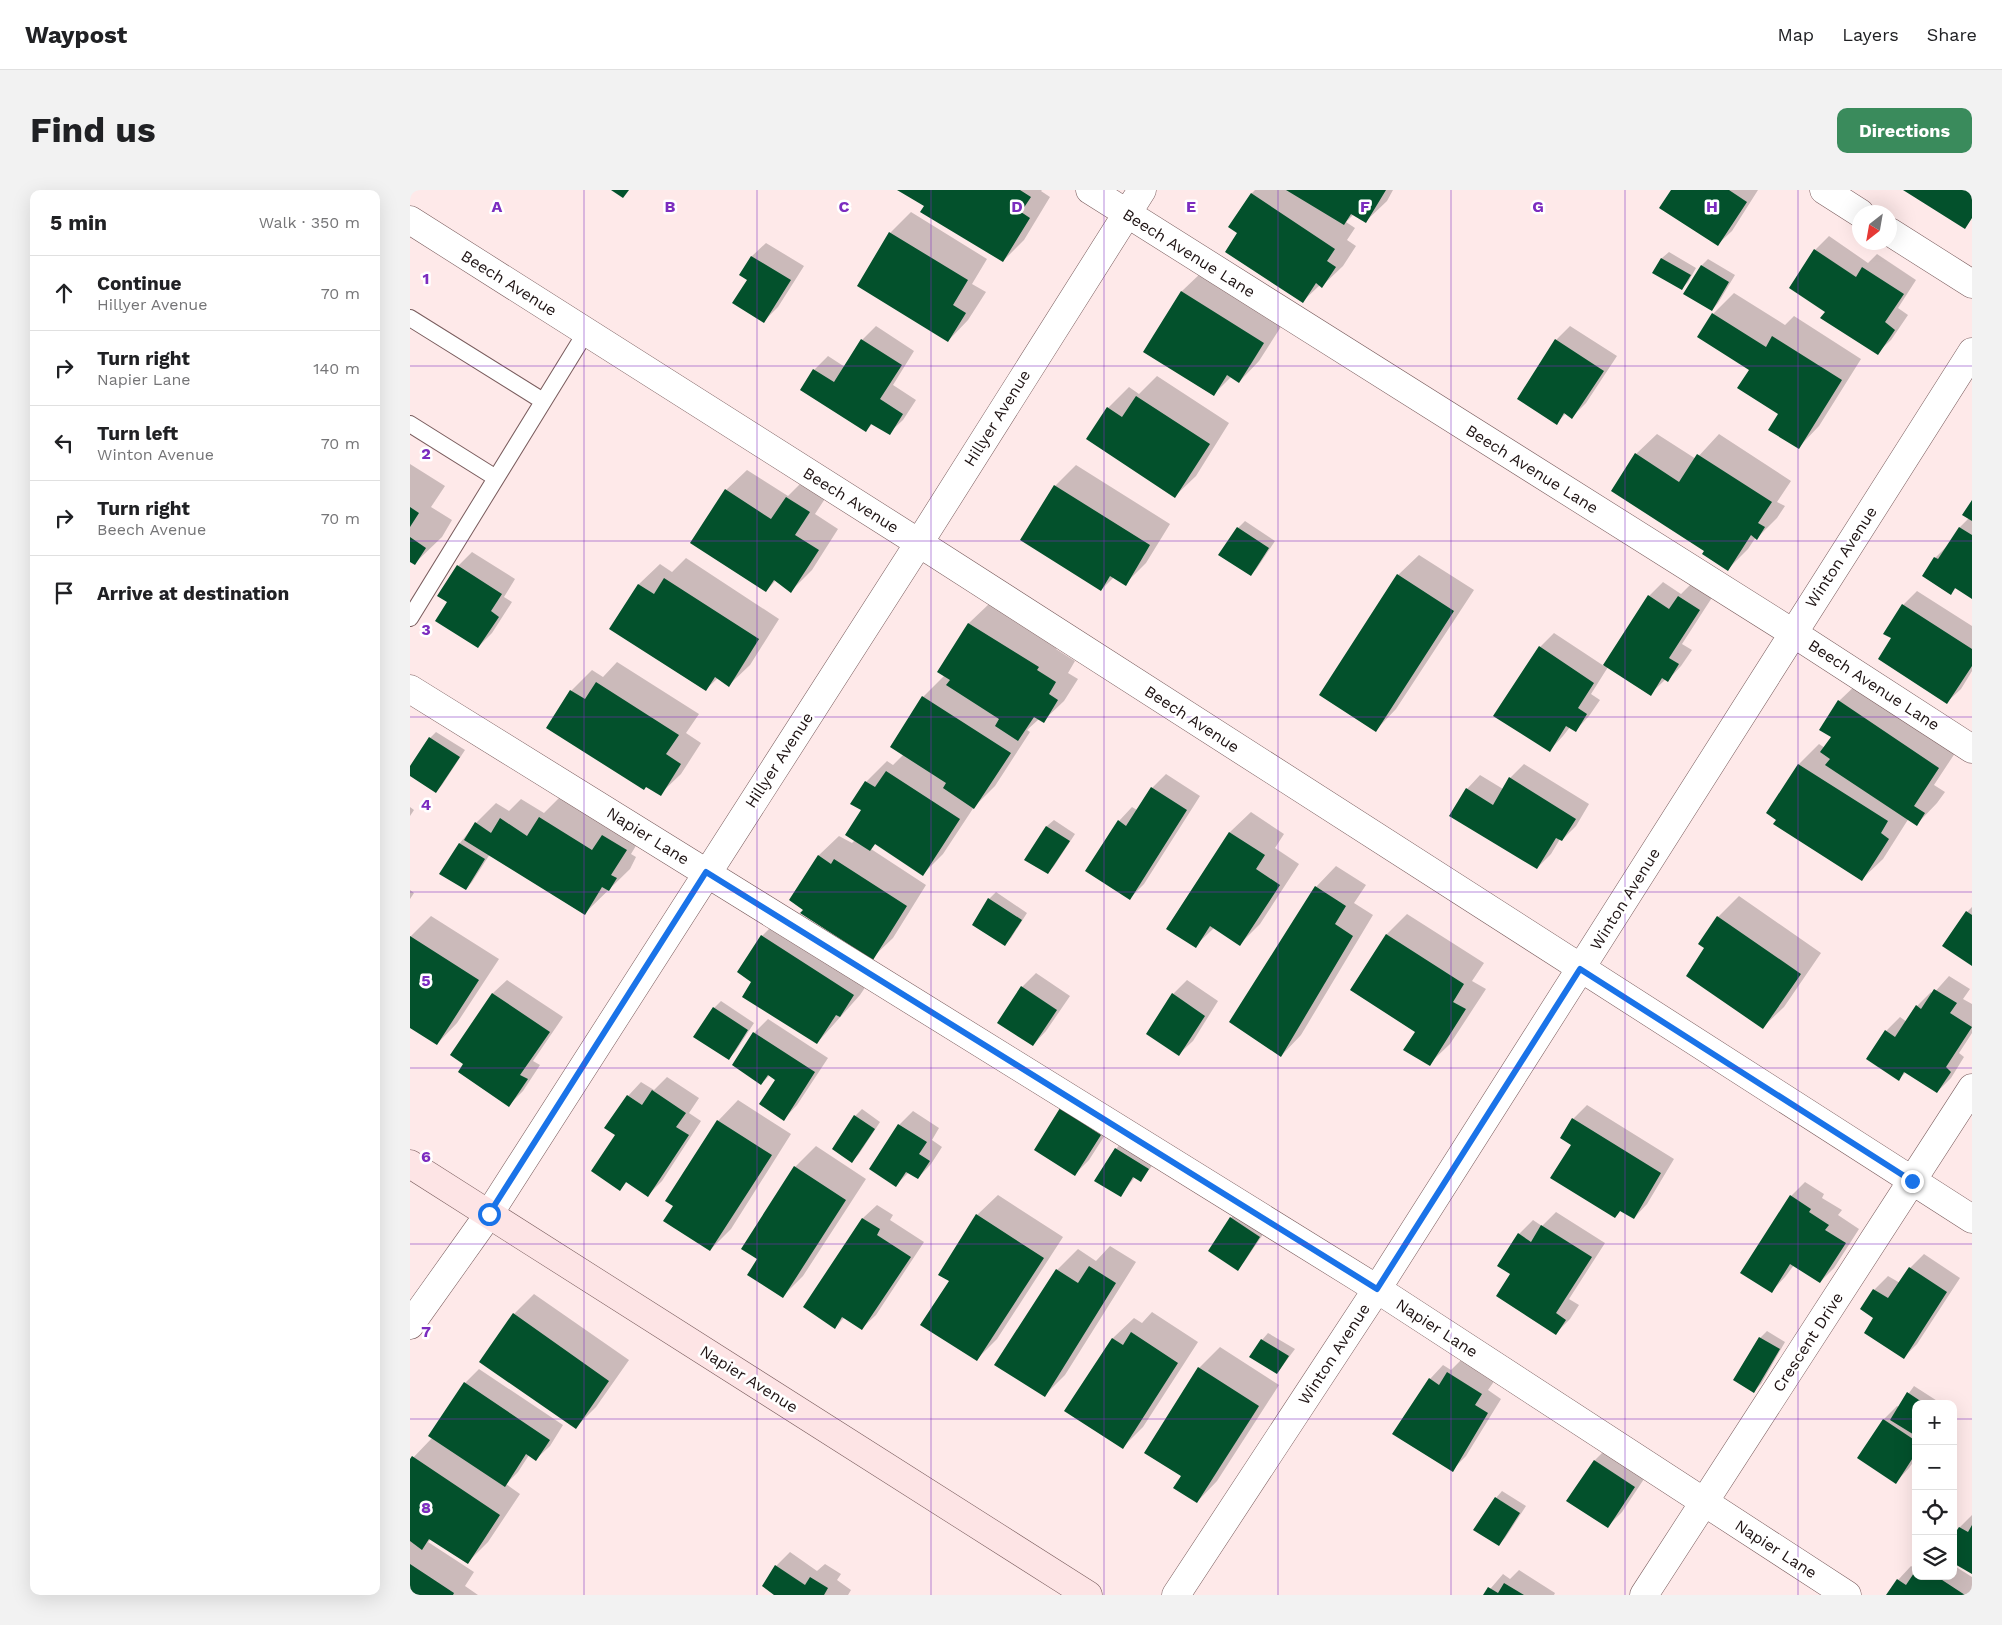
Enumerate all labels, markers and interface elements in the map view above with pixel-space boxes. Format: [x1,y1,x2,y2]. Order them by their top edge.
text: Waypost [25,21,127,49]
text: Map [1777,24,1814,45]
text: Layers [1842,24,1899,45]
text: Share [1927,24,1977,45]
button: Directions [1837,108,1972,153]
text: Find us [30,109,156,151]
text: A [492,197,503,216]
text: B [665,197,676,216]
text: C [839,197,850,216]
text: D [1011,197,1023,216]
text: E [1186,197,1196,216]
text: F [1360,197,1370,216]
text: G [1532,197,1544,216]
text: H [1706,197,1718,216]
street label: Beech Avenue Lane [1119,205,1259,301]
north arrow [1852,205,1897,250]
text: 5 min [50,210,107,235]
text: Walk · 350 m [259,213,360,232]
street label: Beech Avenue [458,246,560,320]
text: 1 [423,269,429,288]
text: Continue [97,272,181,295]
icon: ahead [50,279,78,307]
text: 70 m [321,284,360,303]
text: Hillyer Avenue [97,295,207,314]
text: Turn right [97,347,190,370]
icon: right [50,354,78,382]
text: 140 m [313,359,360,378]
street label: Hillyer Avenue [960,366,1034,470]
text: Napier Lane [97,370,191,389]
street label: Beech Avenue Lane [1462,421,1602,517]
text: Turn left [97,422,178,445]
icon: left [50,429,78,457]
text: 70 m [321,434,360,453]
text: 2 [421,444,431,463]
text: Winton Avenue [97,445,214,464]
street label: Beech Avenue [800,463,902,537]
text: Turn right [97,497,190,520]
street label: Winton Avenue [1801,503,1881,611]
icon: right [50,504,78,532]
text: 70 m [321,509,360,528]
text: Beech Avenue [97,520,206,539]
icon: arrive [50,579,78,607]
text: Arrive at destination [97,582,289,605]
text: 3 [421,620,431,639]
street label: Beech Avenue Lane [1805,636,1943,734]
street label: Beech Avenue [1141,681,1243,757]
street label: Hillyer Avenue [741,709,817,811]
text: 4 [421,795,431,814]
street label: Napier Lane [603,803,693,869]
street label: Winton Avenue [1586,844,1664,954]
text: 5 [421,971,431,990]
text: 6 [421,1147,431,1166]
route end [1901,1170,1924,1193]
route start [478,1203,501,1226]
street label: Crescent Drive [1769,1289,1847,1395]
street label: Napier Lane [1393,1295,1481,1361]
street label: Winton Avenue [1294,1300,1374,1408]
text: 7 [421,1322,431,1341]
street label: Napier Avenue [697,1341,801,1417]
map controls [1912,1400,1957,1580]
button: + [1912,1400,1957,1445]
button: − [1912,1445,1957,1490]
button: locate [1912,1490,1957,1535]
text: 8 [421,1498,431,1517]
street label: Napier Lane [1732,1516,1820,1582]
button: layers [1912,1535,1957,1580]

